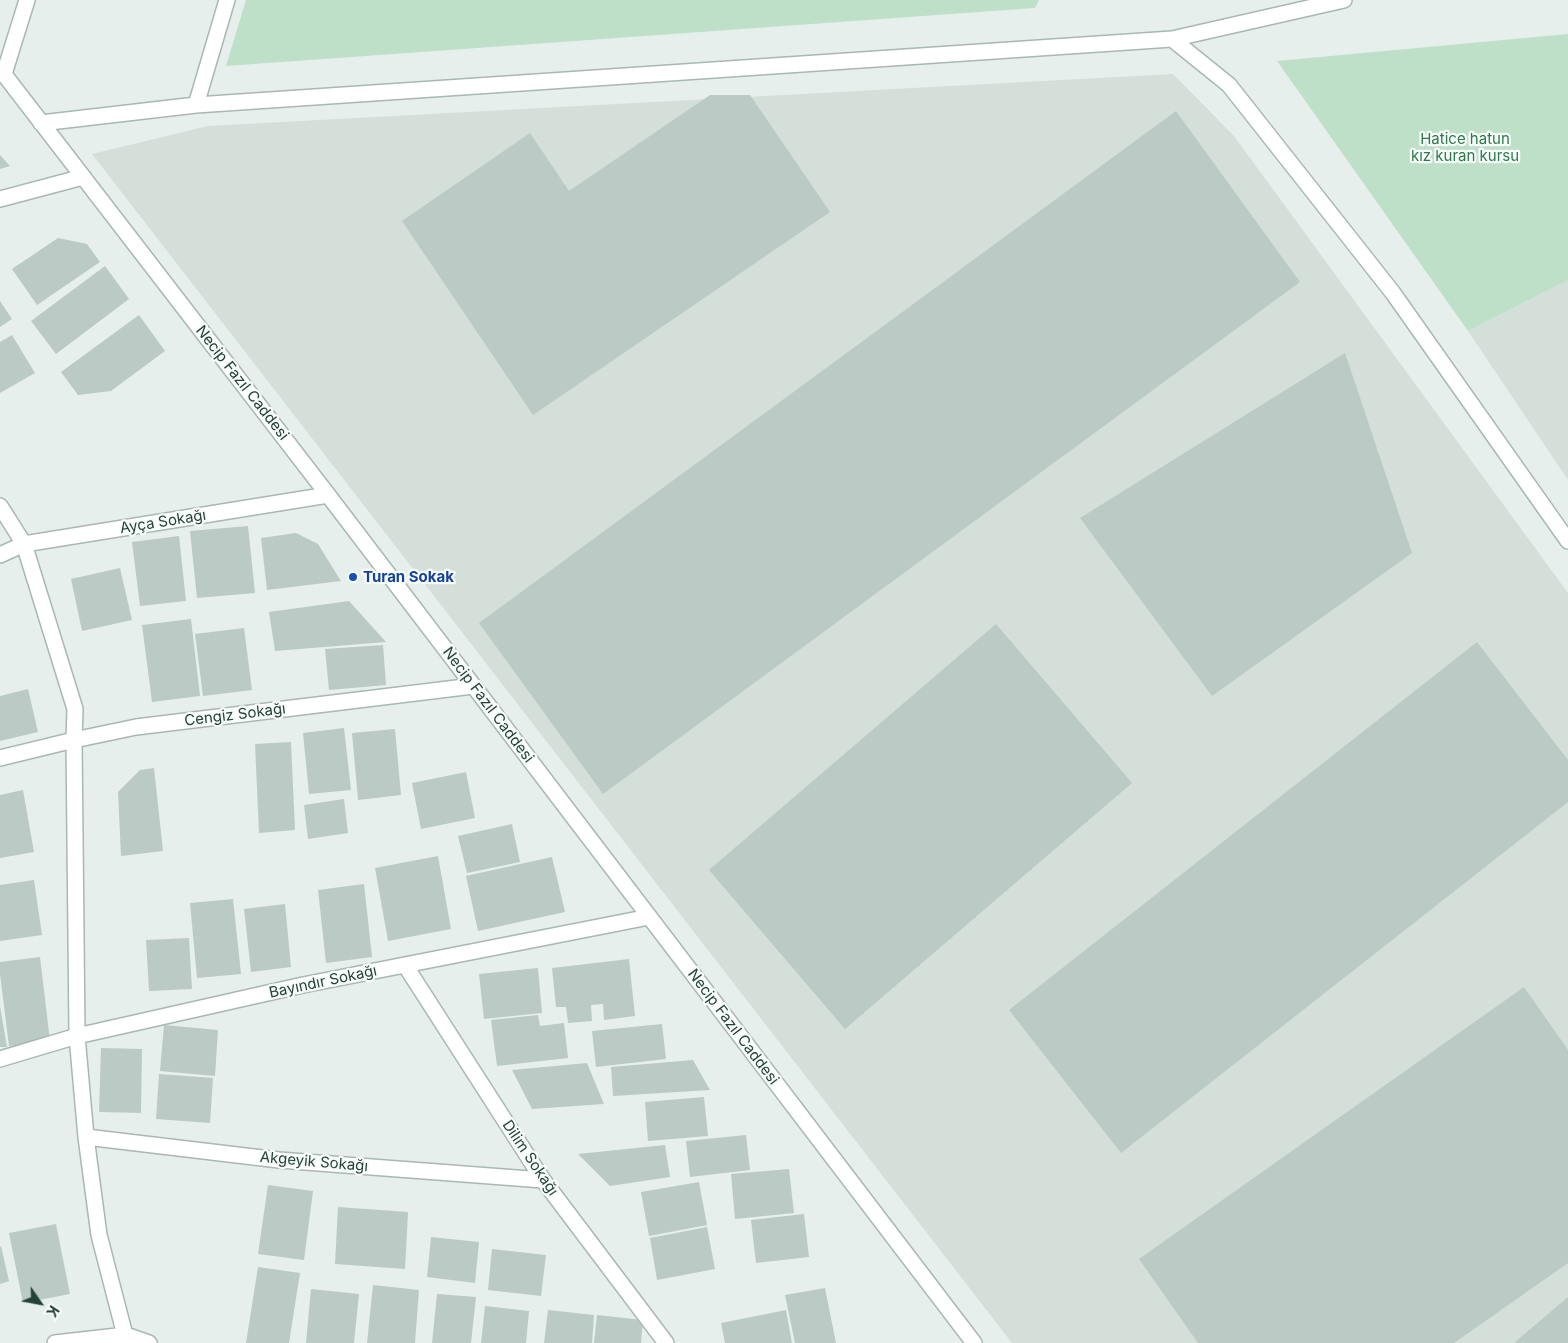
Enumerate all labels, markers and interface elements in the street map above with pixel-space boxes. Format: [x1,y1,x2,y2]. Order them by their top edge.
park label: Hatice hatun kız kuran kursu [1411,130,1519,165]
street label: Necip Fazıl Caddesi [192,322,292,444]
street label: Ayça Sokağı [119,506,207,538]
place label: Turan Sokak [363,568,454,586]
marker: Turan Sokak [347,571,359,583]
street label: Necip Fazıl Caddesi [439,644,537,766]
street label: Cengiz Sokağı [183,700,287,730]
street label: Bayındır Sokağı [267,962,379,1002]
street label: Necip Fazıl Caddesi [684,966,782,1088]
street label: Dilim Sokağı [498,1117,562,1199]
street label: Akgeyik Sokağı [259,1148,369,1176]
north arrow [15,1278,65,1328]
text: K [43,1303,63,1320]

